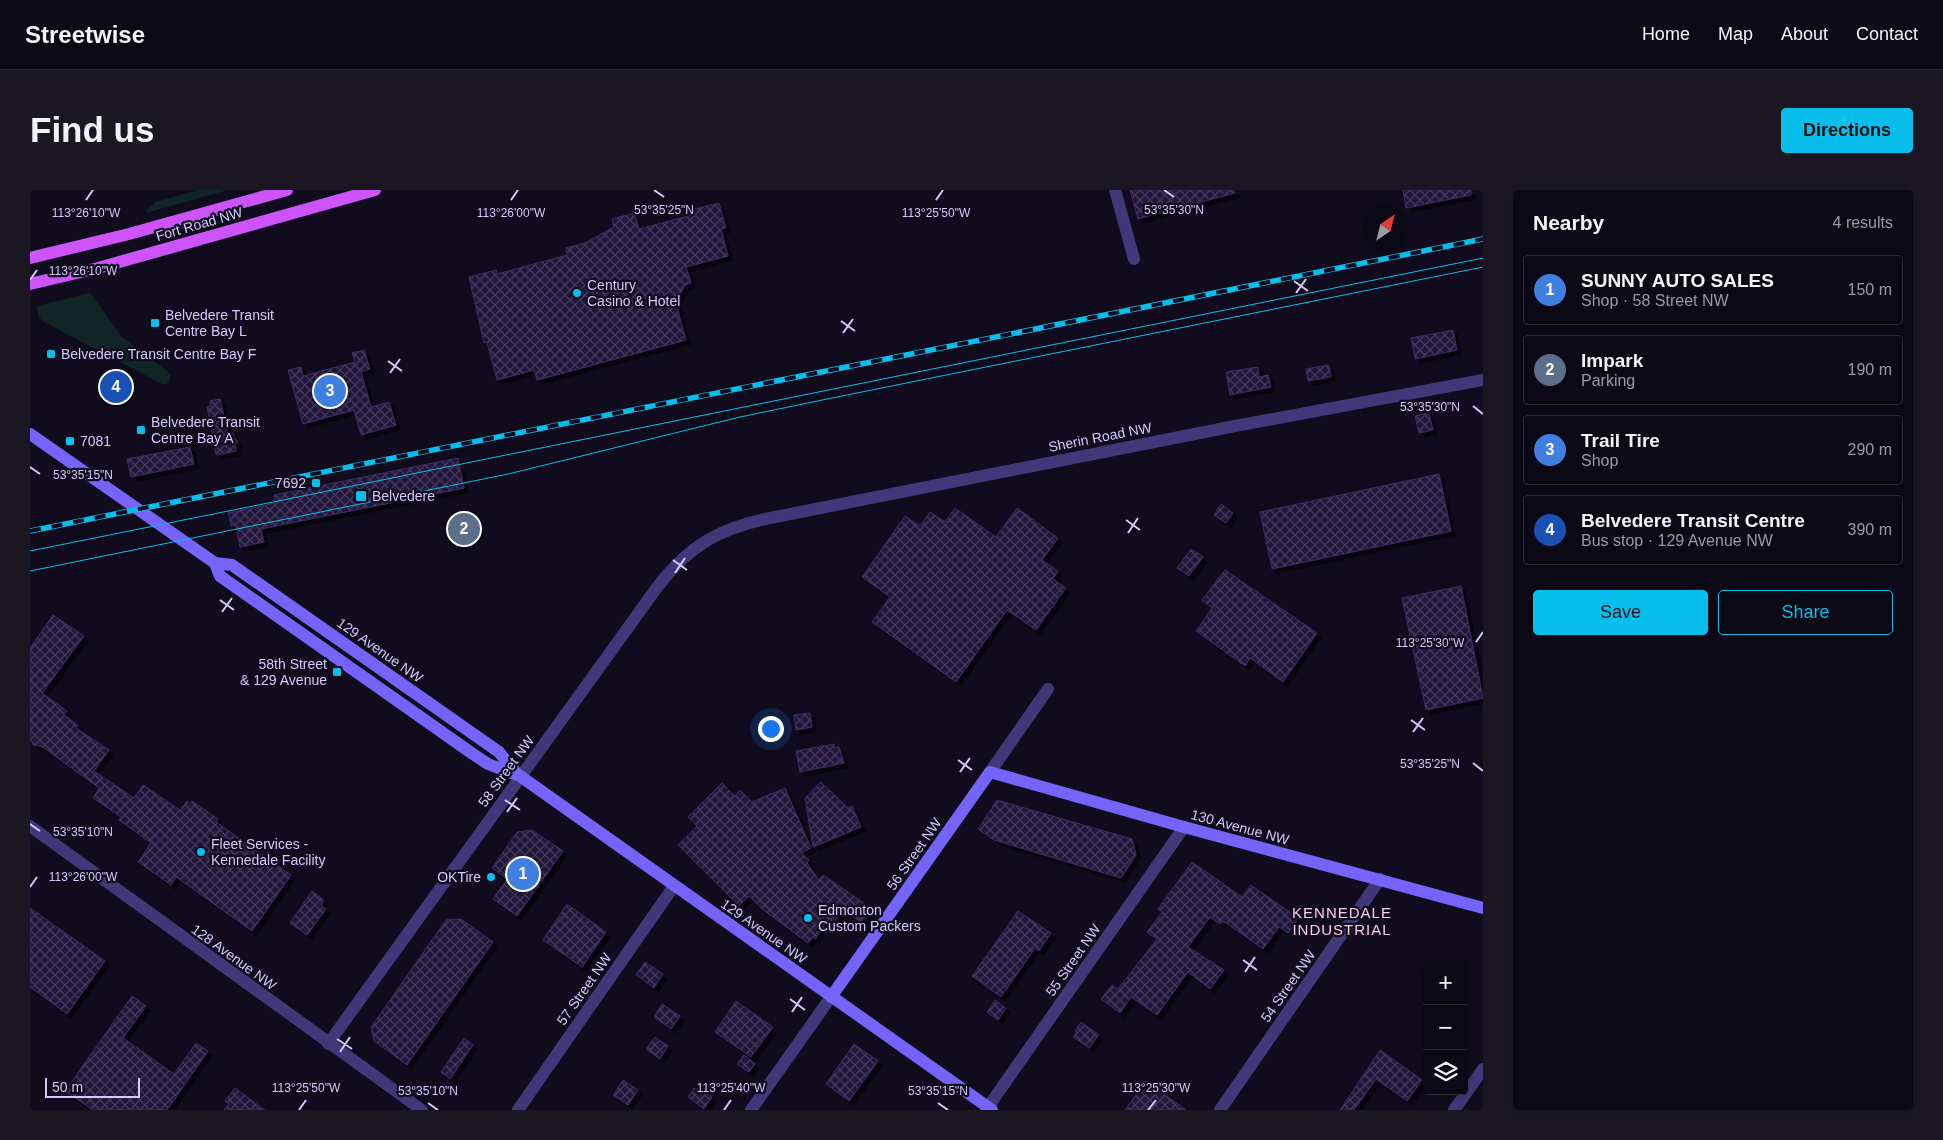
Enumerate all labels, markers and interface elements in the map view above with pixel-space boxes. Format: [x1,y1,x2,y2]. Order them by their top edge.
text: Streetwise [25,21,145,48]
text: Home [1642,24,1690,44]
text: Map [1718,24,1753,44]
text: About [1781,24,1828,44]
text: Contact [1856,24,1918,44]
button: Directions [1781,108,1913,153]
text: Find us [30,110,154,149]
text: 53°35'25"N [634,203,694,217]
text: 53°35'30"N [1144,203,1204,217]
street label: Fort Road NW [154,204,245,244]
north arrow [1363,205,1408,250]
text: 113°26'10"W [52,206,121,220]
text: 113°26'00"W [477,206,546,220]
text: 113°25'50"W [902,206,971,220]
text: Nearby [1533,211,1604,234]
text: 4 results [1833,214,1893,231]
text: 113°26'10"W [49,264,118,278]
text: SUNNY AUTO SALES [1581,270,1774,291]
place label: Century Casino & Hotel [587,277,680,309]
text: 1 [1546,281,1554,298]
text: 150 m [1848,281,1892,298]
marker: Century Casino & Hotel [571,287,583,299]
text: Shop · 58 Street NW [1581,292,1729,309]
place label: Belvedere Transit Centre Bay L [165,307,274,339]
marker: Belvedere Transit Centre Bay L [149,317,161,329]
place label: Belvedere Transit Centre Bay F [61,346,256,362]
marker: Belvedere Transit Centre Bay F [45,348,57,360]
text: Impark [1581,350,1643,371]
text: 2 [1546,361,1554,378]
text: 190 m [1848,361,1892,378]
pin: 4 [100,368,132,406]
pin: 3 [314,372,346,410]
text: Parking [1581,372,1635,389]
text: 53°35'30"N [1400,400,1460,414]
place label: Belvedere Transit Centre Bay A [151,414,260,446]
street label: Sherin Road NW [1047,419,1154,455]
marker: Belvedere Transit Centre Bay A [135,424,147,436]
text: Trail Tire [1581,430,1660,451]
place label: 7081 [80,433,111,449]
marker: 7081 [64,435,76,447]
text: 3 [1546,441,1554,458]
text: 290 m [1848,441,1892,458]
text: Shop [1581,452,1618,469]
text: 53°35'15"N [53,468,113,482]
place label: 7692 [275,475,306,491]
marker: 7692 [310,477,322,489]
place label: Belvedere [372,488,435,504]
marker: Belvedere [354,489,368,503]
pin: 2 [448,510,480,548]
text: Belvedere Transit Centre [1581,510,1805,531]
text: 4 [1546,521,1554,538]
text: 390 m [1848,521,1892,538]
text: Bus stop · 129 Avenue NW [1581,532,1773,549]
button: Save [1533,590,1708,635]
button: Share [1718,590,1893,635]
street label: 129 Avenue NW [334,615,427,686]
text: 113°25'30"W [1396,636,1465,650]
place label: 58th Street & 129 Avenue [240,656,327,688]
marker: 58th Street & 129 Avenue [331,666,343,678]
your location [758,716,784,742]
street label: 58 Street NW [475,732,538,810]
text: 53°35'25"N [1400,757,1460,771]
street label: 130 Avenue NW [1189,806,1292,848]
street label: 56 Street NW [883,814,945,893]
text: 53°35'10"N [53,825,113,839]
place label: Fleet Services - Kennedale Facility [211,836,325,868]
marker: Fleet Services - Kennedale Facility [195,846,207,858]
pin: 1 [507,855,539,893]
place label: OKTire [437,869,481,885]
text: 113°26'00"W [49,870,118,884]
marker: OKTire [485,871,497,883]
street label: 129 Avenue NW [718,896,811,967]
place label: Edmonton Custom Packers [818,902,921,934]
district label: KENNEDALE INDUSTRIAL [1292,904,1392,938]
marker: Edmonton Custom Packers [802,912,814,924]
street label: 55 Street NW [1042,920,1104,999]
street label: 128 Avenue NW [188,921,280,994]
street label: 54 Street NW [1257,946,1319,1025]
street label: 57 Street NW [553,949,615,1028]
map controls [1423,960,1468,1095]
button: + [1423,960,1468,1005]
button: − [1423,1005,1468,1050]
button: layers [1423,1050,1468,1095]
scale bar [45,1075,140,1098]
text: 50 m [52,1079,83,1095]
text: 113°25'50"W [272,1081,341,1095]
text: 113°25'40"W [697,1081,766,1095]
text: 113°25'30"W [1122,1081,1191,1095]
text: 53°35'10"N [398,1084,458,1098]
text: 53°35'15"N [908,1084,968,1098]

